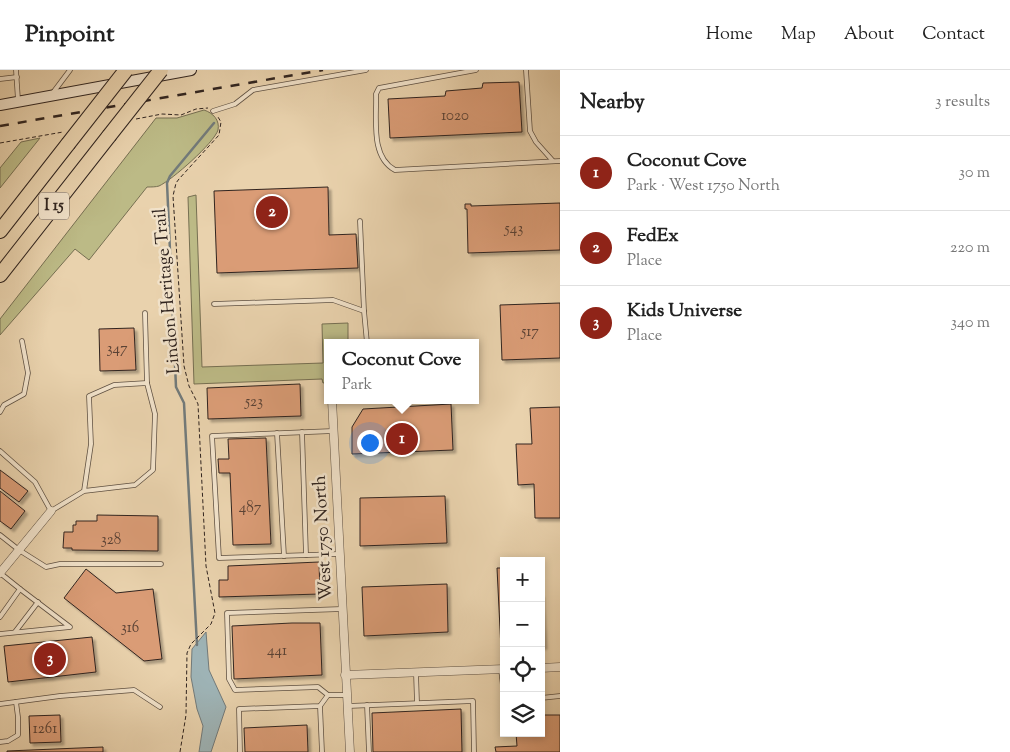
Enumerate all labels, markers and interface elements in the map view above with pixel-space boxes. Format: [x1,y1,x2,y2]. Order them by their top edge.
text: Pinpoint [25,18,114,52]
text: Home [706,22,753,48]
text: Map [781,22,816,48]
text: About [844,22,894,48]
text: Contact [922,22,985,48]
text: Nearby [580,88,645,118]
text: 3 results [935,91,990,114]
house number: 1020 [441,106,469,127]
text: Coconut Cove [627,148,747,175]
text: 1 [593,162,599,185]
text: 30 m [959,162,990,185]
text: Park · West 1750 North [627,175,780,198]
road number: I 15 [39,192,69,220]
pin: 2 [256,193,288,231]
street label: Lindon Heritage Trail [148,207,188,375]
house number: 543 [504,219,523,240]
text: FedEx [627,223,679,250]
text: 2 [592,237,600,260]
text: 220 m [950,237,990,260]
text: Place [627,250,662,273]
text: Kids Universe [627,298,742,325]
text: 3 [593,312,599,335]
text: 340 m [951,312,990,335]
house number: 517 [520,322,539,343]
text: Place [627,325,662,348]
house number: 347 [106,339,128,360]
popup [324,339,479,404]
text: Coconut Cove [342,347,461,374]
text: Park [342,374,372,397]
house number: 523 [244,392,263,413]
pin: 1 [386,420,418,458]
your location [357,430,383,456]
street label: West 1750 North [308,474,340,601]
house number: 487 [239,498,262,519]
house number: 328 [101,530,121,551]
map controls [500,557,545,737]
button: + [500,557,545,602]
button: − [500,602,545,647]
house number: 316 [121,618,139,639]
pin: 3 [34,640,66,678]
house number: 441 [267,641,287,662]
button: locate [500,647,545,692]
button: layers [500,692,545,737]
house number: 1261 [33,719,57,740]

